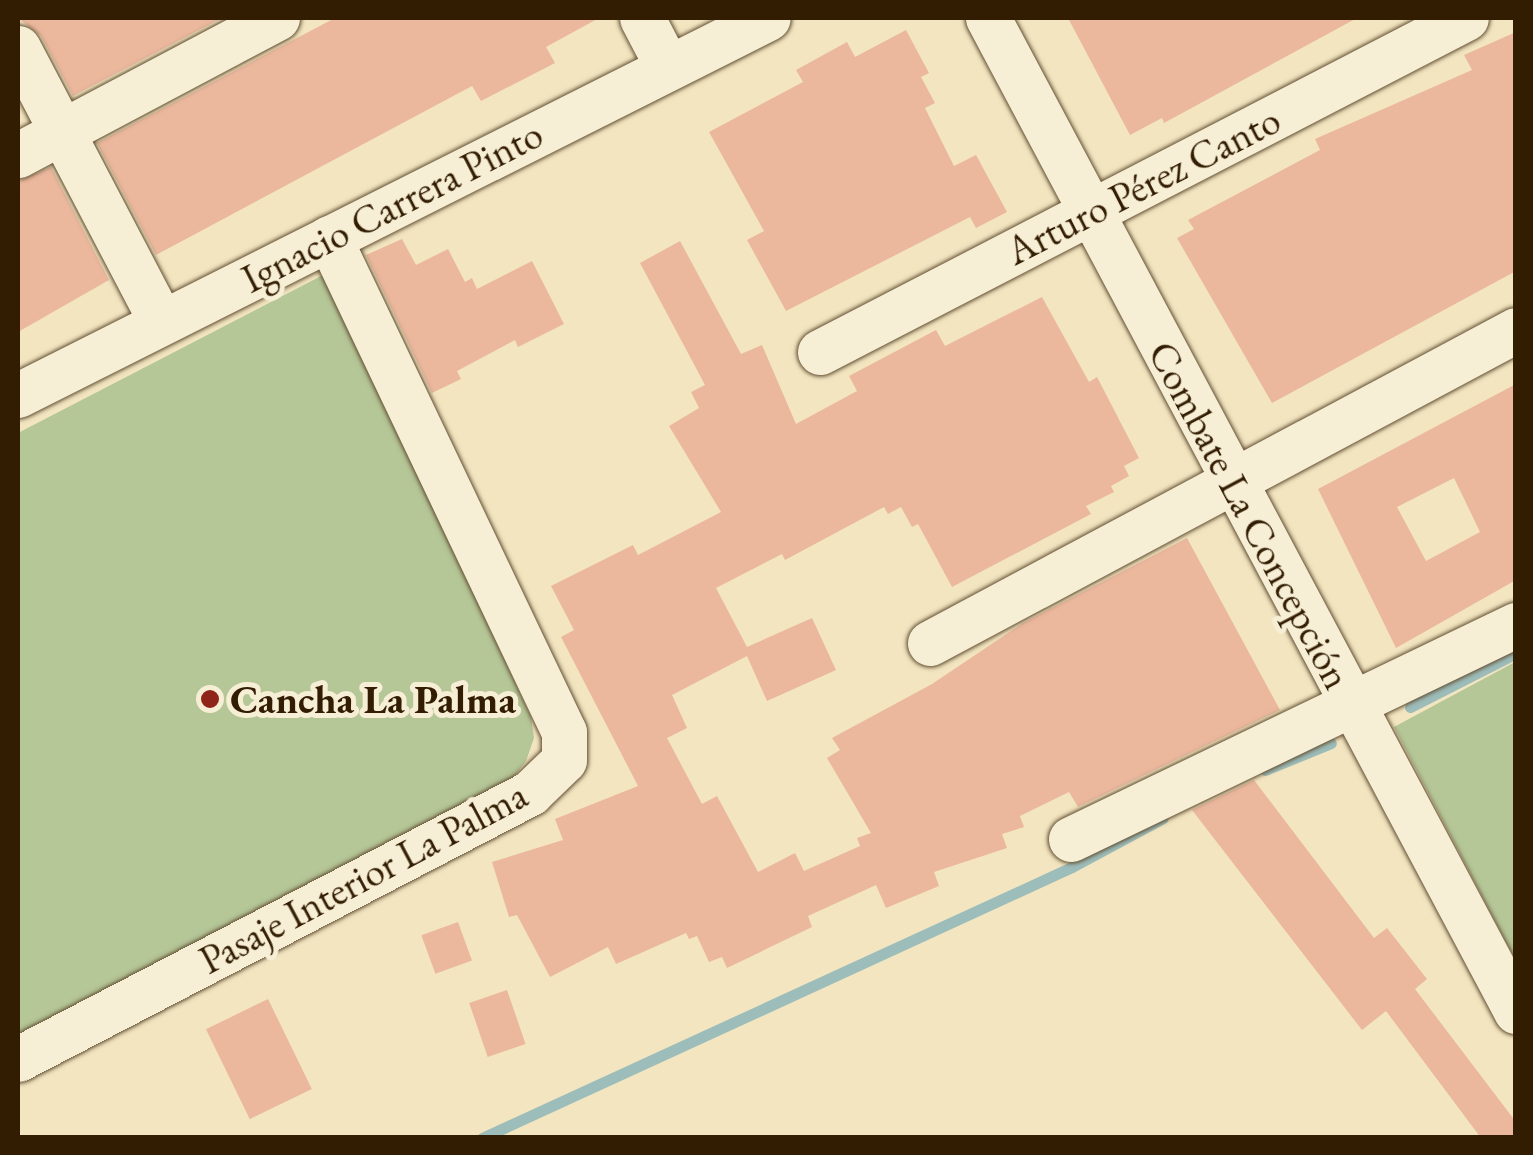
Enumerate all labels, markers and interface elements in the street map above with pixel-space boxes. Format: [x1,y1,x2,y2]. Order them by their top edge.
street label: Arturo Pérez Canto [998,95,1288,275]
street label: Ignacio Carrera Pinto [234,109,550,303]
street label: Combate La Concepción [1138,333,1362,697]
place label: Cancha La Palma [230,675,516,723]
marker: Cancha La Palma [199,688,221,710]
street label: Pasaje Interior La Palma [191,770,535,984]

